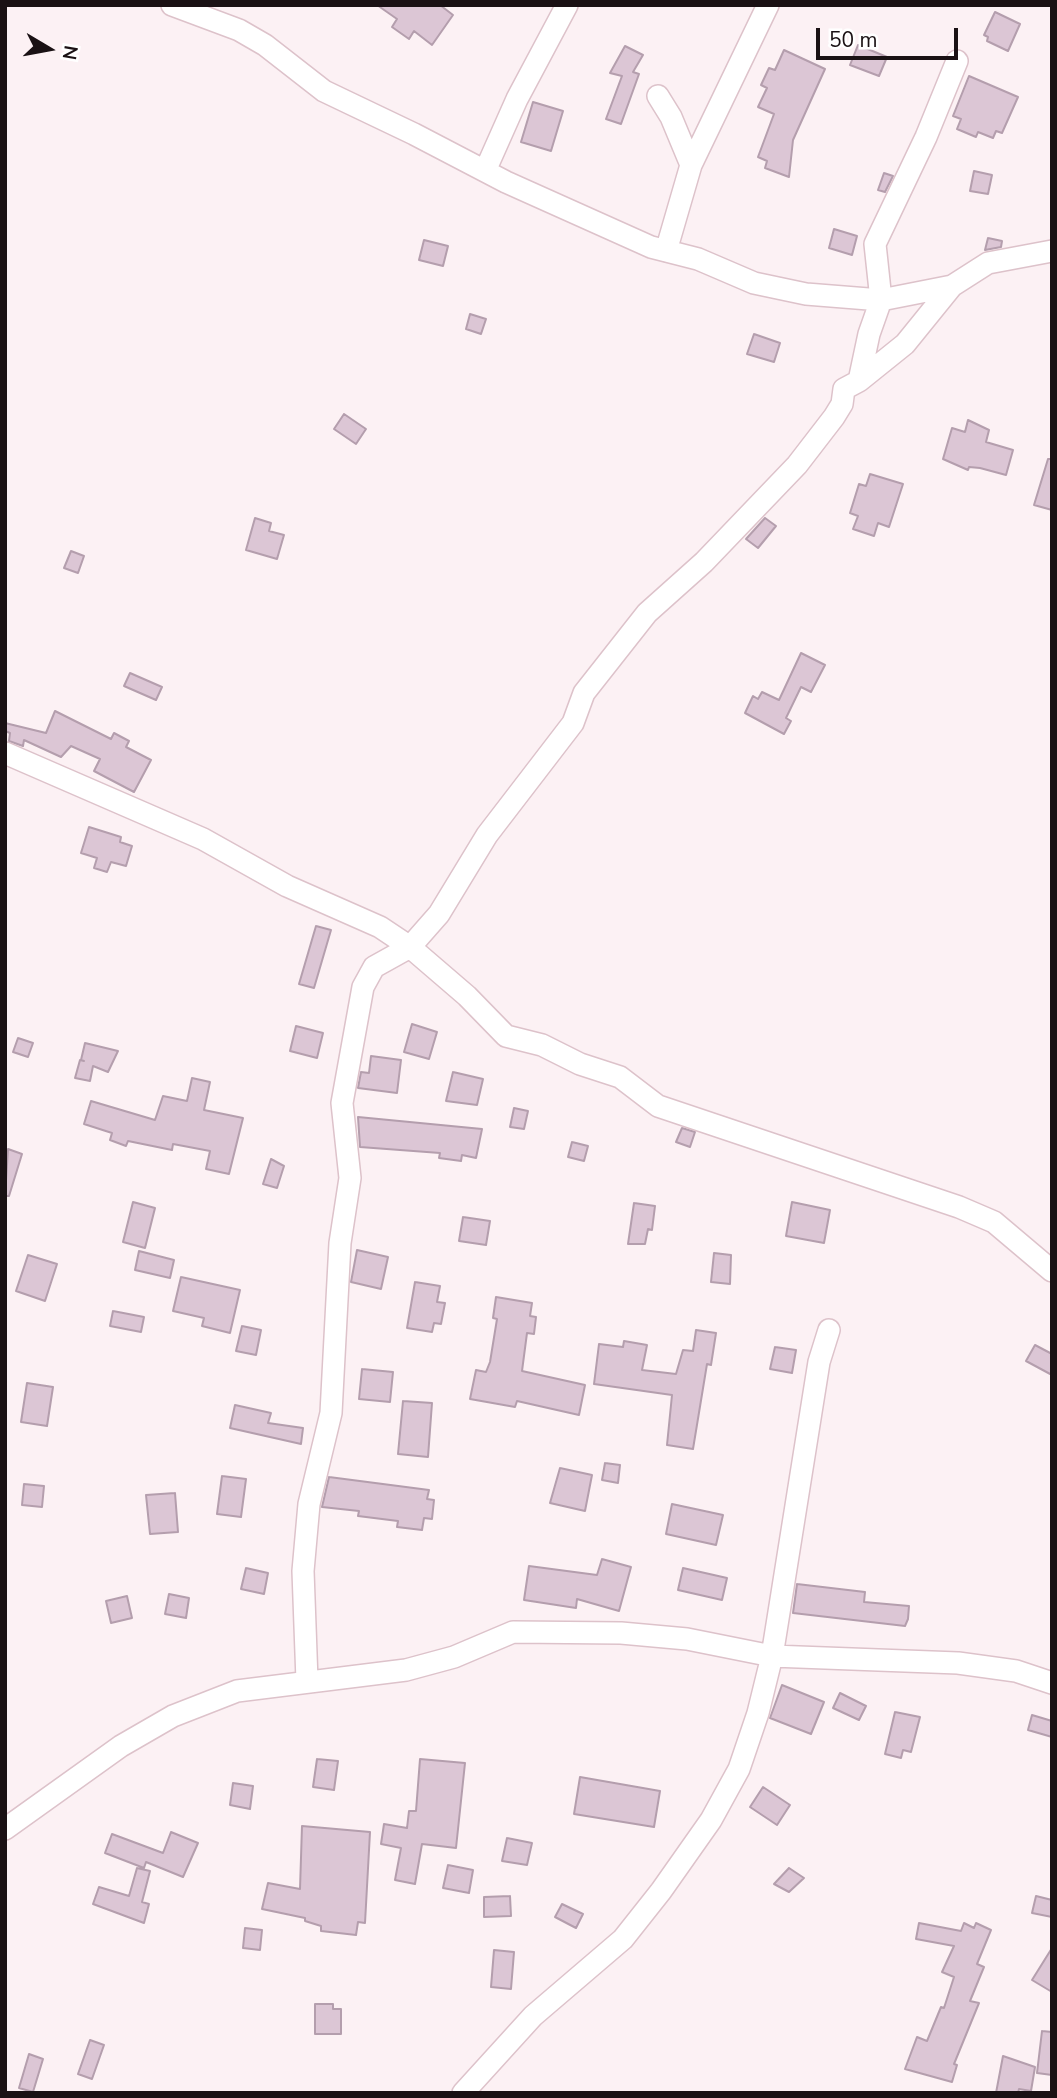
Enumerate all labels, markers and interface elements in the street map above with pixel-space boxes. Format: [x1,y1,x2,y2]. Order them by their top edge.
north arrow [14,14,84,84]
scale bar [819,14,961,58]
text: 50 m [829,26,878,54]
text: N [56,43,84,62]

